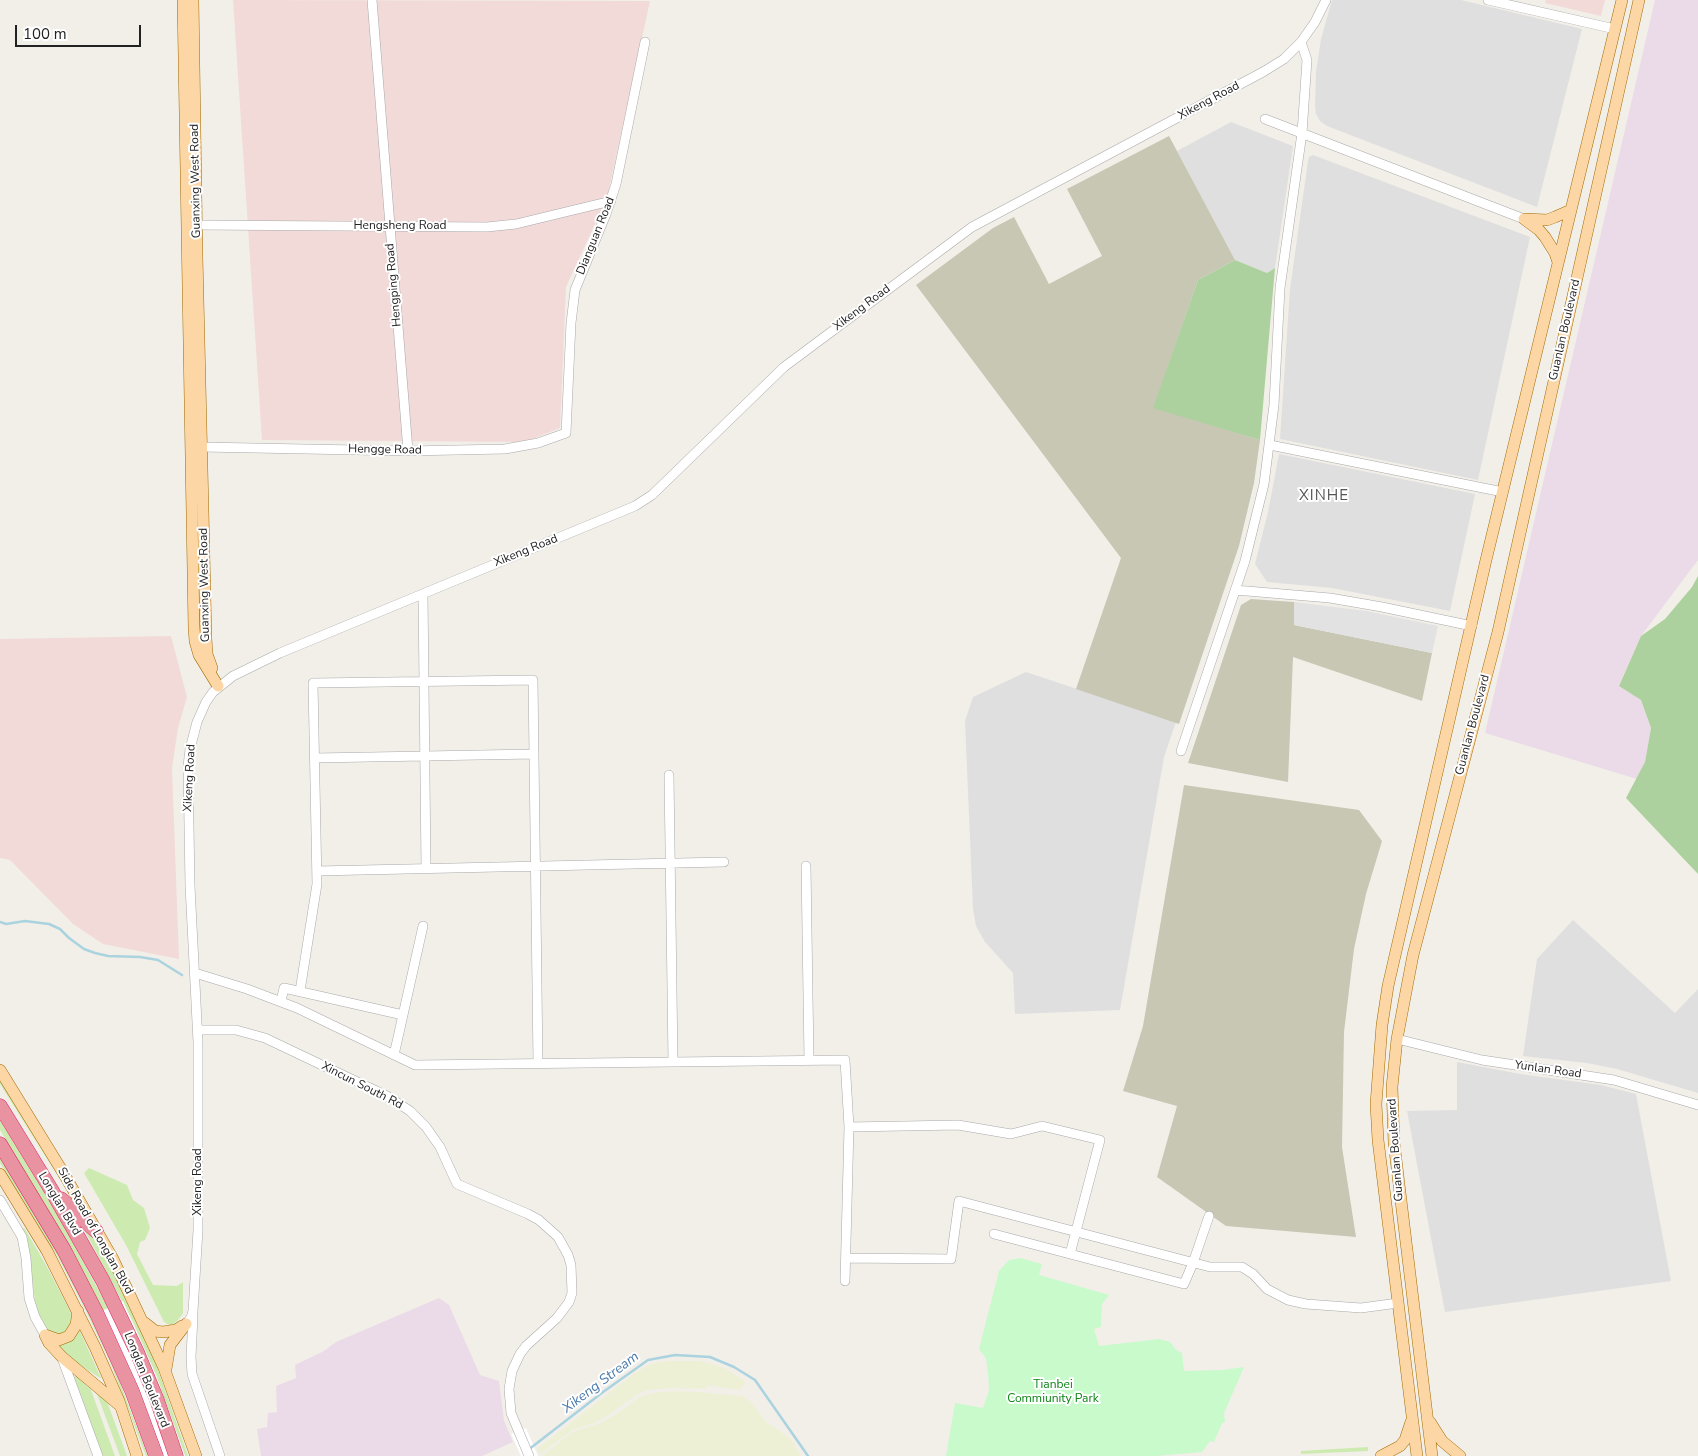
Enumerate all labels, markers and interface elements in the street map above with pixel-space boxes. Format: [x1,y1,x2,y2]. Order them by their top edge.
scale bar [18,15,144,47]
text: 100 m [23,24,67,44]
street label: Xikeng Road [1176,79,1242,123]
street label: Guanxing West Road [188,124,204,238]
street label: Dianguan Road [574,195,618,277]
street label: Hengsheng Road [353,219,447,233]
street label: Hengping Road [383,243,405,327]
street label: Guanlan Boulevard [1546,278,1584,382]
street label: Xikeng Road [831,282,893,334]
street label: Hengge Road [348,442,422,458]
district label: XINHE [1298,487,1350,505]
street label: Guanxing West Road [197,528,213,642]
street label: Xikeng Road [492,532,560,570]
street label: Guanlan Boulevard [1453,673,1493,777]
street label: Xikeng Road [181,744,199,812]
street label: Yunlan Road [1514,1058,1582,1082]
street label: Xincun South Rd [319,1059,405,1113]
street label: Guanlan Boulevard [1385,1098,1407,1202]
street label: Xikeng Road [191,1148,205,1216]
street label: Side Road of Longlan Blvd [54,1165,136,1297]
street label: Longlan Blvd [34,1170,84,1238]
street label: Longlan Boulevard [120,1330,172,1430]
water label: Xikeng Stream [559,1349,643,1417]
park label: Tianbei Commiunity Park [1007,1378,1099,1406]

